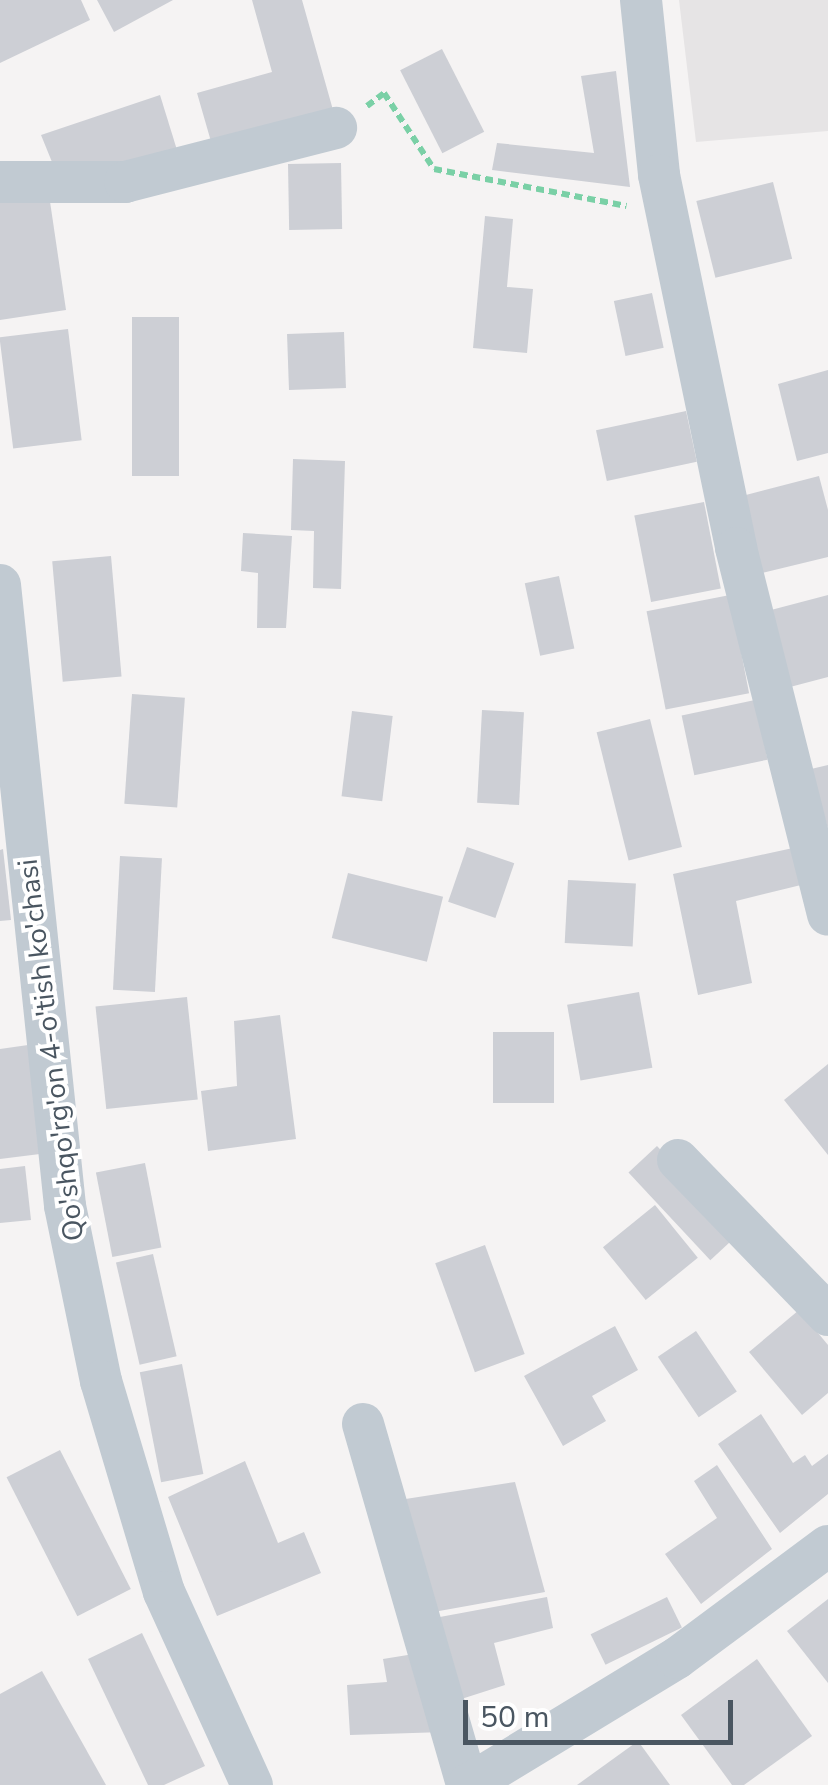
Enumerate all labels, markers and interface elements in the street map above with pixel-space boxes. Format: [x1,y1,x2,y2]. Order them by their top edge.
street label: Qo'shqo'rg'on 4-o'tish ko'chasi [11,857,91,1243]
scale bar [468,1680,738,1742]
text: 50 m [480,1697,549,1738]

